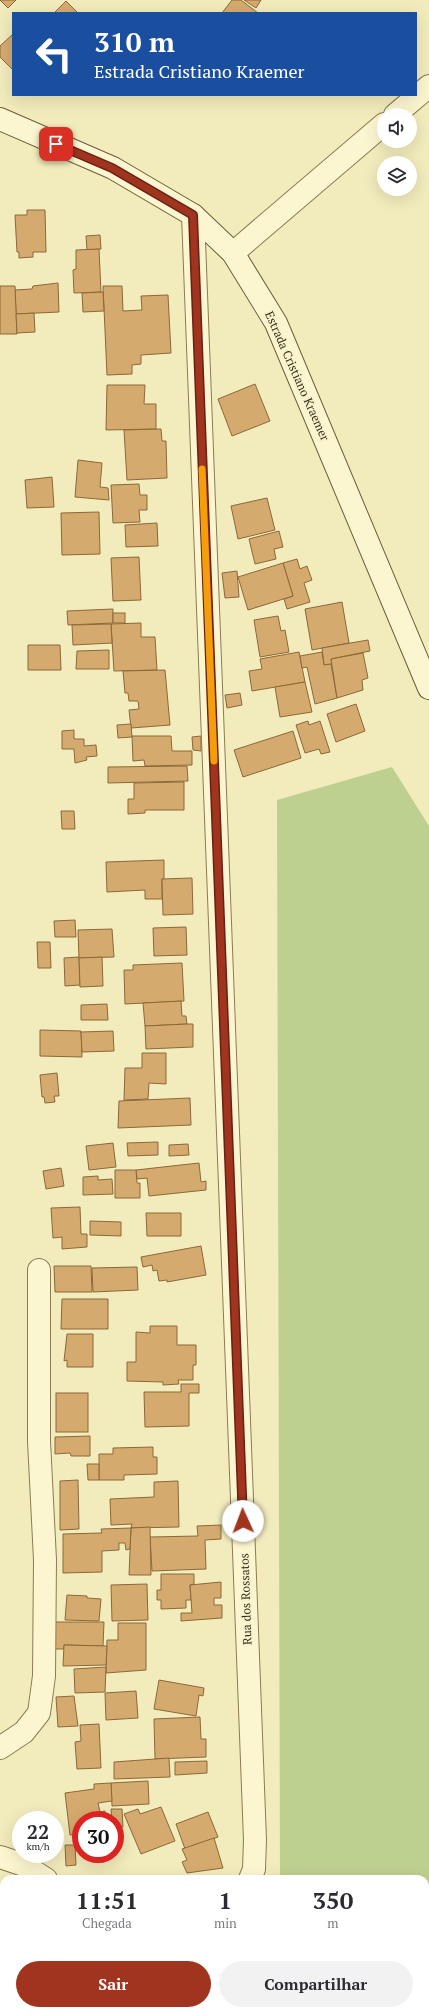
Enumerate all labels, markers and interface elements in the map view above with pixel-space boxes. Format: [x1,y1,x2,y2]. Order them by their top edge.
text: 310 m [94,23,175,60]
icon: left [28,28,80,80]
text: Estrada Cristiano Kraemer [94,59,305,83]
map controls [377,108,417,196]
button: sound [377,108,417,148]
pin [39,127,73,161]
icon: arrive [45,133,67,155]
button: layers [377,156,417,196]
street label: Estrada Cristiano Kraemer [262,309,333,443]
position arrow [222,1500,264,1542]
street label: Rua dos Rossatos [236,1553,255,1645]
speed limit sign: 30 [72,1811,124,1863]
text: 22 [27,1818,49,1845]
text: km/h [26,1840,50,1853]
text: 11:51 [76,1884,138,1916]
text: 1 [219,1884,232,1916]
text: 350 [313,1884,353,1916]
text: Chegada [82,1914,132,1932]
text: min [214,1914,237,1932]
text: m [327,1914,339,1932]
button: Sair [16,1961,211,2007]
button: Compartilhar [219,1961,413,2007]

